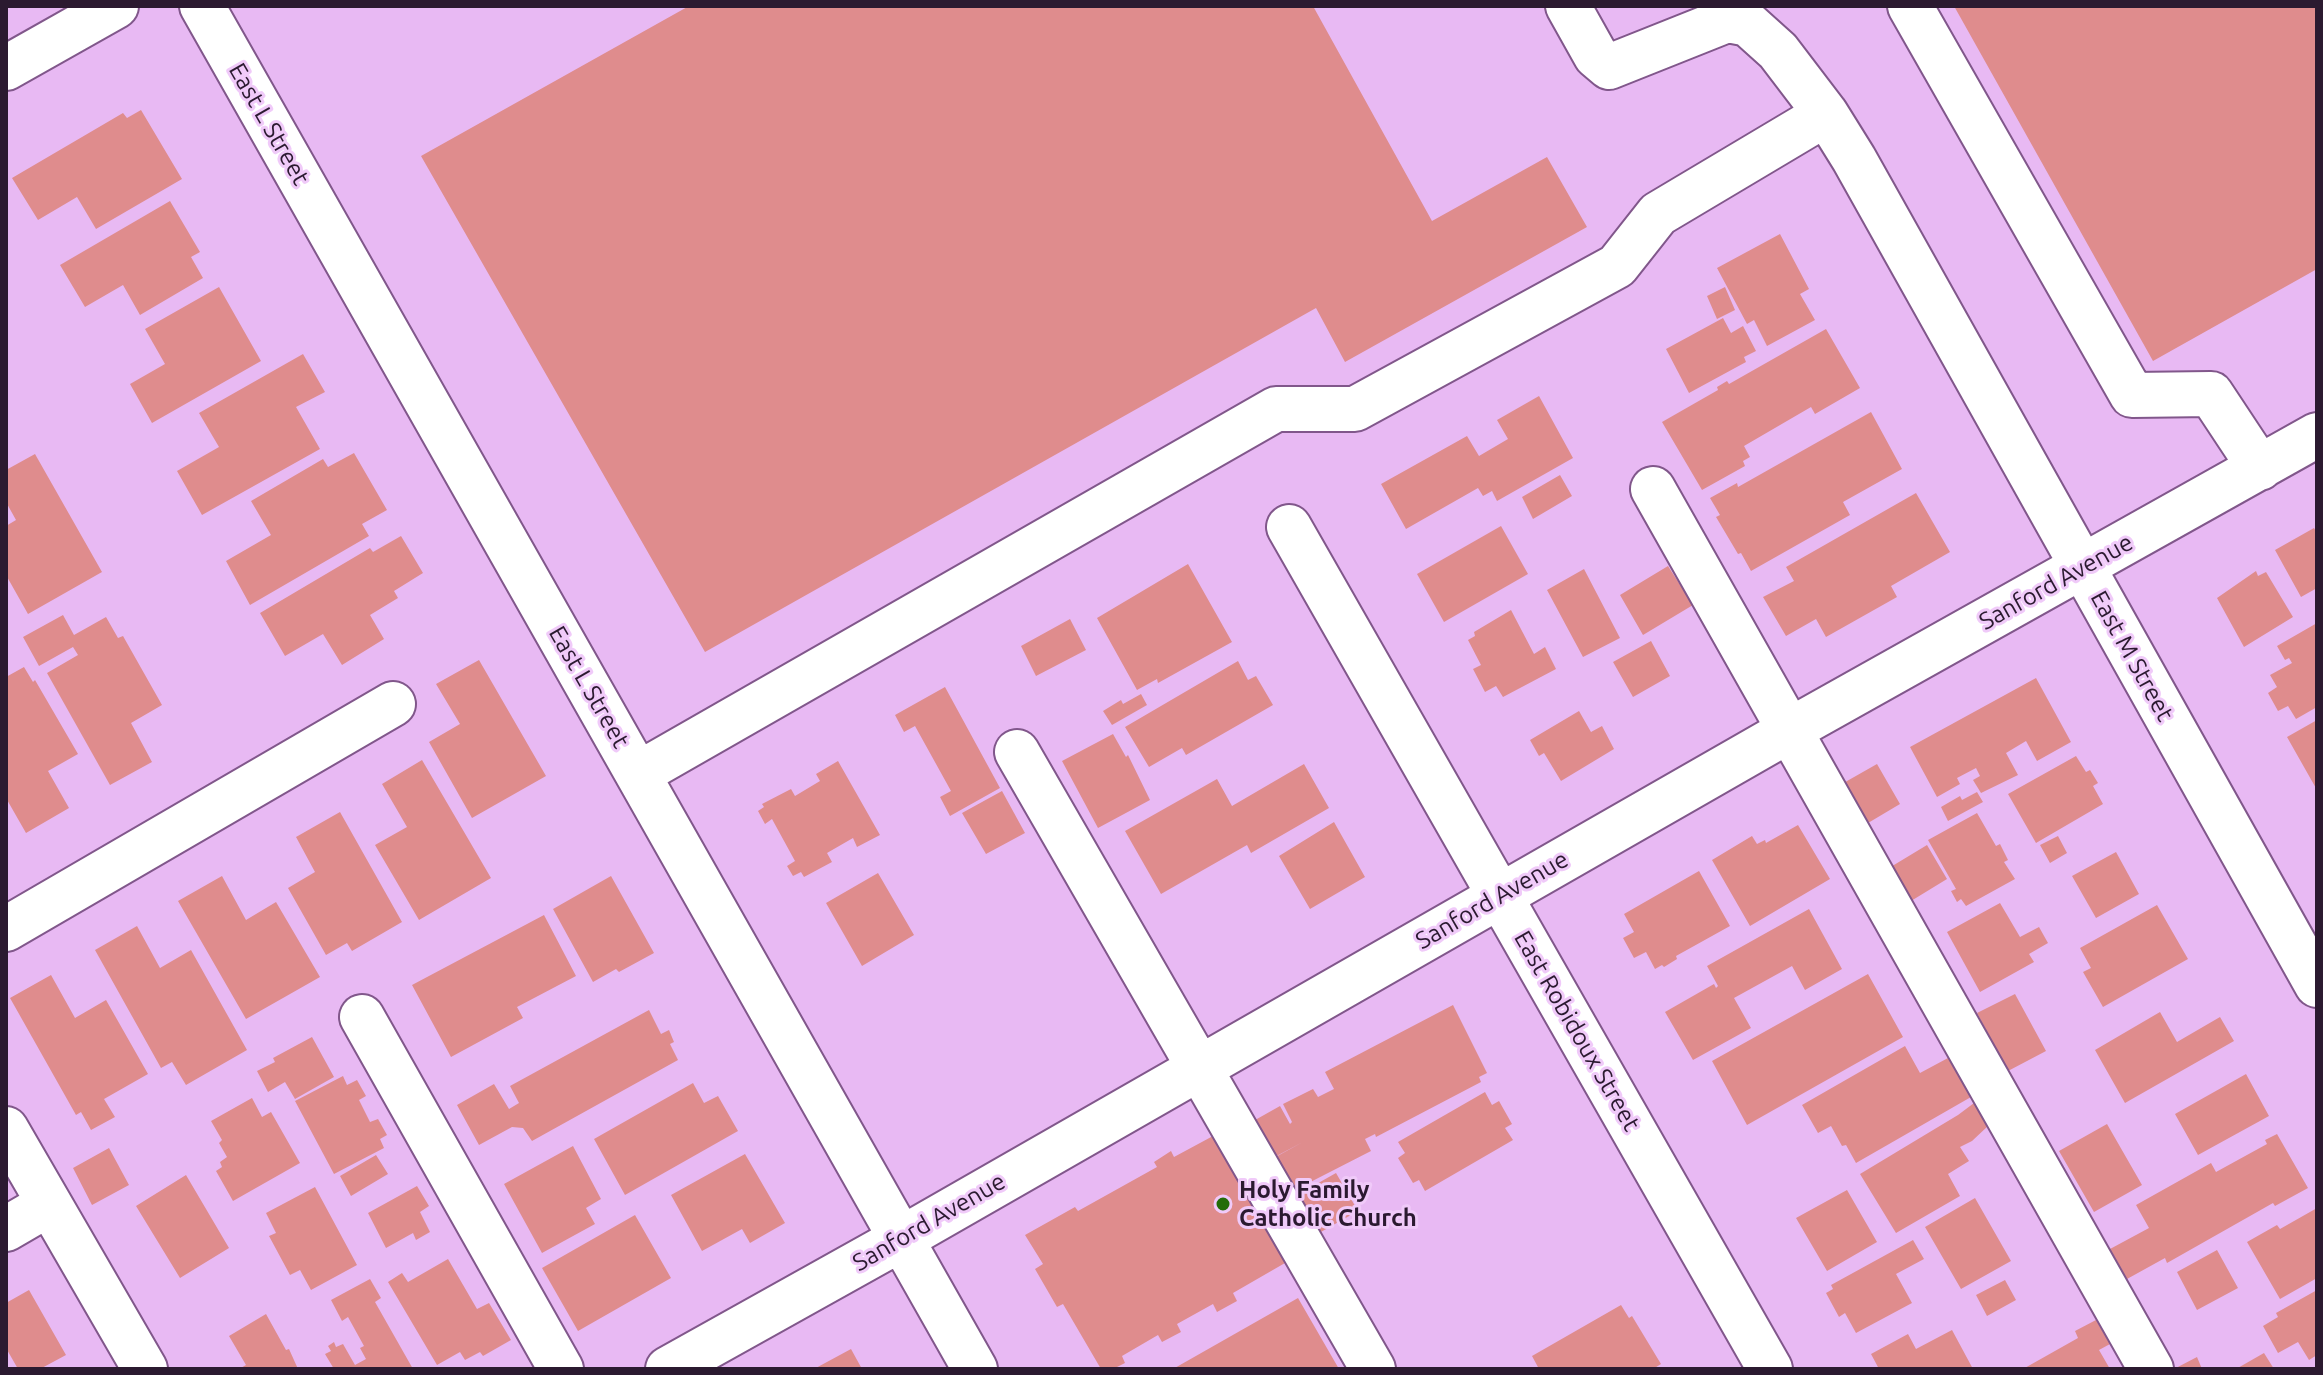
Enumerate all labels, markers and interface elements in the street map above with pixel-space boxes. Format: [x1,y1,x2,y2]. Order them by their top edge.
street label: East L Street [223,58,315,190]
street label: Sanford Avenue [1974,528,2138,636]
street label: East M Street [2084,586,2180,726]
street label: East L Street [543,621,635,753]
street label: Sanford Avenue [1411,845,1573,955]
street label: East Robidoux Street [1508,926,1646,1136]
street label: Sanford Avenue [848,1167,1010,1277]
place label: Holy Family Catholic Church [1239,1176,1417,1232]
marker: Holy Family Catholic Church [1214,1195,1232,1213]

